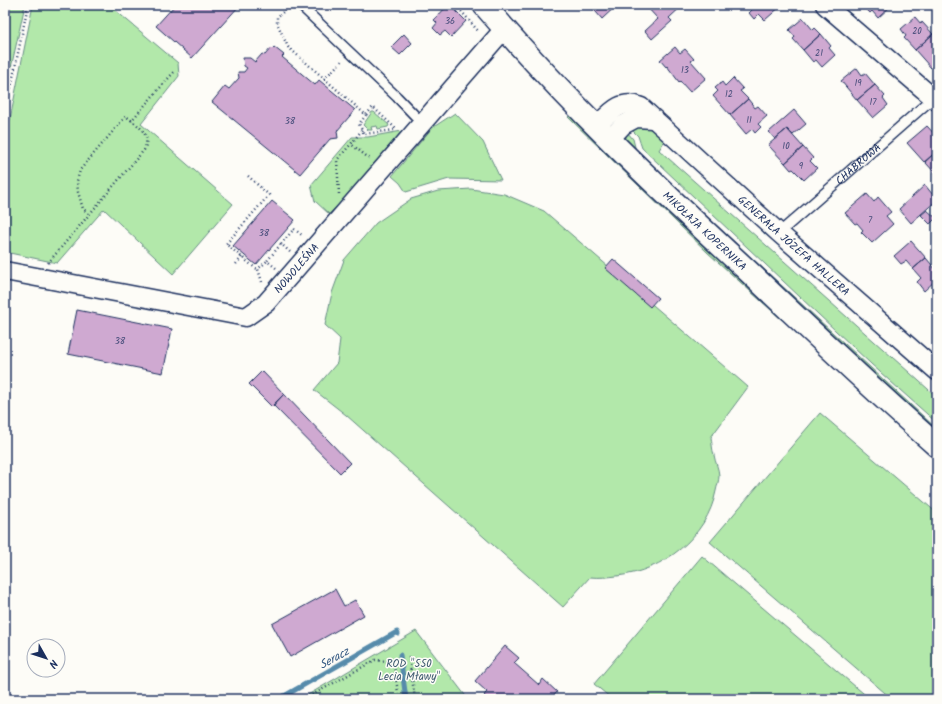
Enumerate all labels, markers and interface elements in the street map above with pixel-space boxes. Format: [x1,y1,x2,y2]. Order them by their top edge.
house number: 36 [445,14,455,29]
house number: 20 [912,24,922,39]
house number: 21 [815,46,823,61]
house number: 13 [681,63,689,78]
house number: 19 [854,76,862,91]
house number: 12 [725,87,733,102]
house number: 17 [870,95,877,110]
house number: 11 [746,113,752,128]
house number: 38 [285,114,296,129]
house number: 10 [782,139,790,154]
street label: CHABROWA [832,139,886,190]
house number: 9 [799,159,804,174]
street label: MIKOŁAJA KOPERNIKA [658,187,751,276]
street label: GENERAŁA JÓZEFA HALLERA [733,191,854,301]
house number: 7 [868,213,873,228]
house number: 38 [259,226,270,241]
street label: NOWOLEŚNA [270,239,324,298]
house number: 38 [115,334,126,349]
north arrow [26,638,66,678]
water label: Seracz [316,642,354,675]
text: N [44,655,62,672]
park label: ROD "550 Lecia Mławy" [378,655,440,686]

